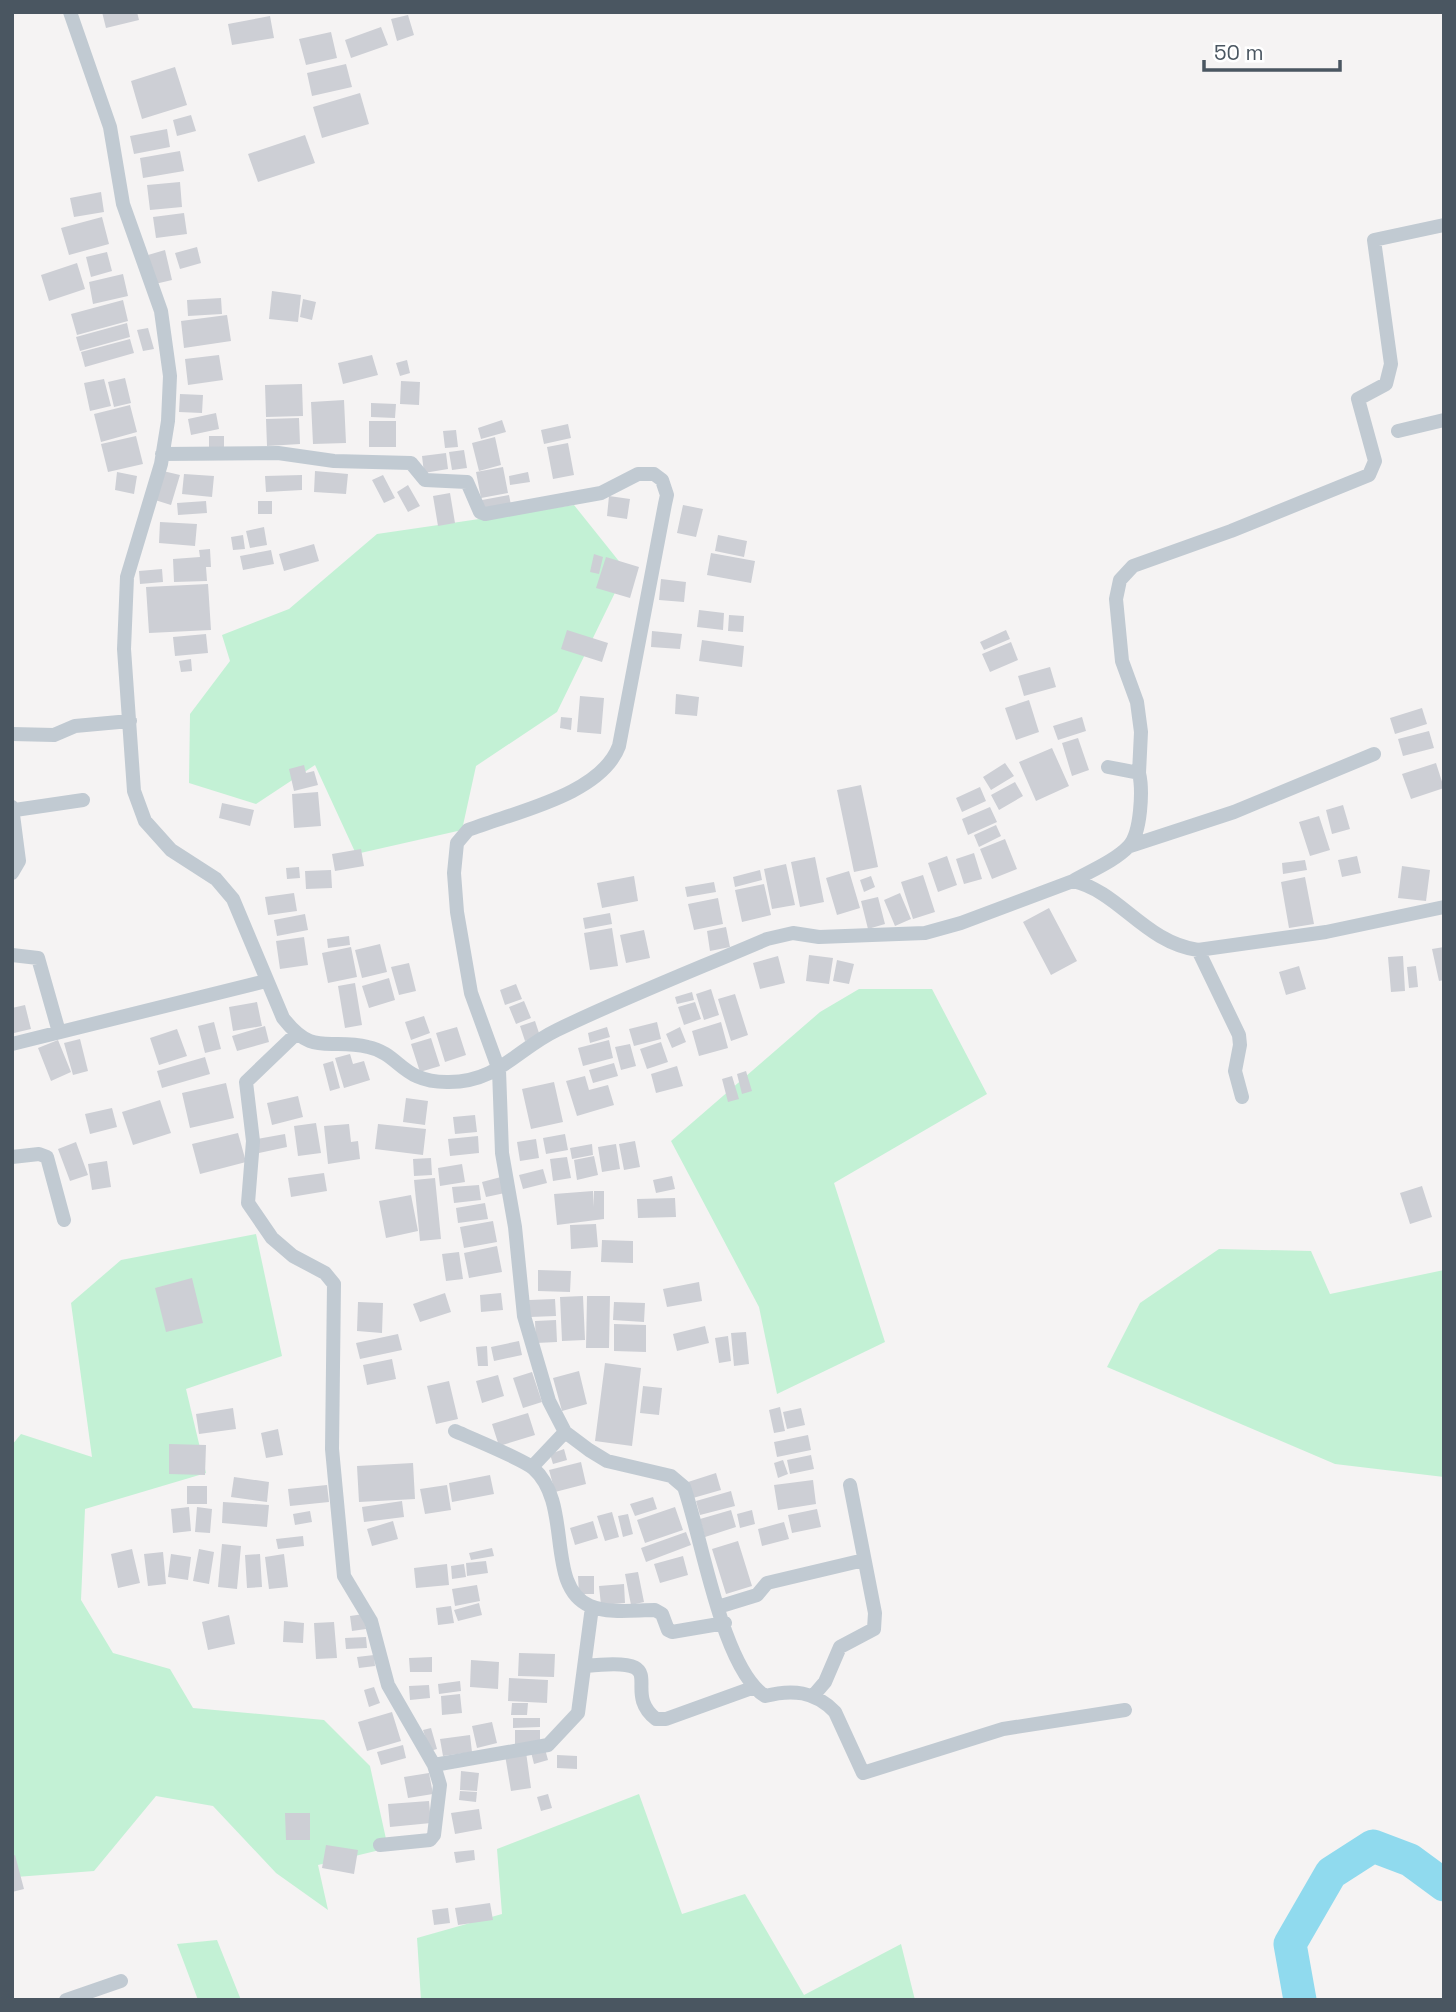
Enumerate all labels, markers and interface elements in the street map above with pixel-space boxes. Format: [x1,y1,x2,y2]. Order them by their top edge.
scale bar [1204,28,1340,72]
text: 50 m [1214,39,1264,66]

